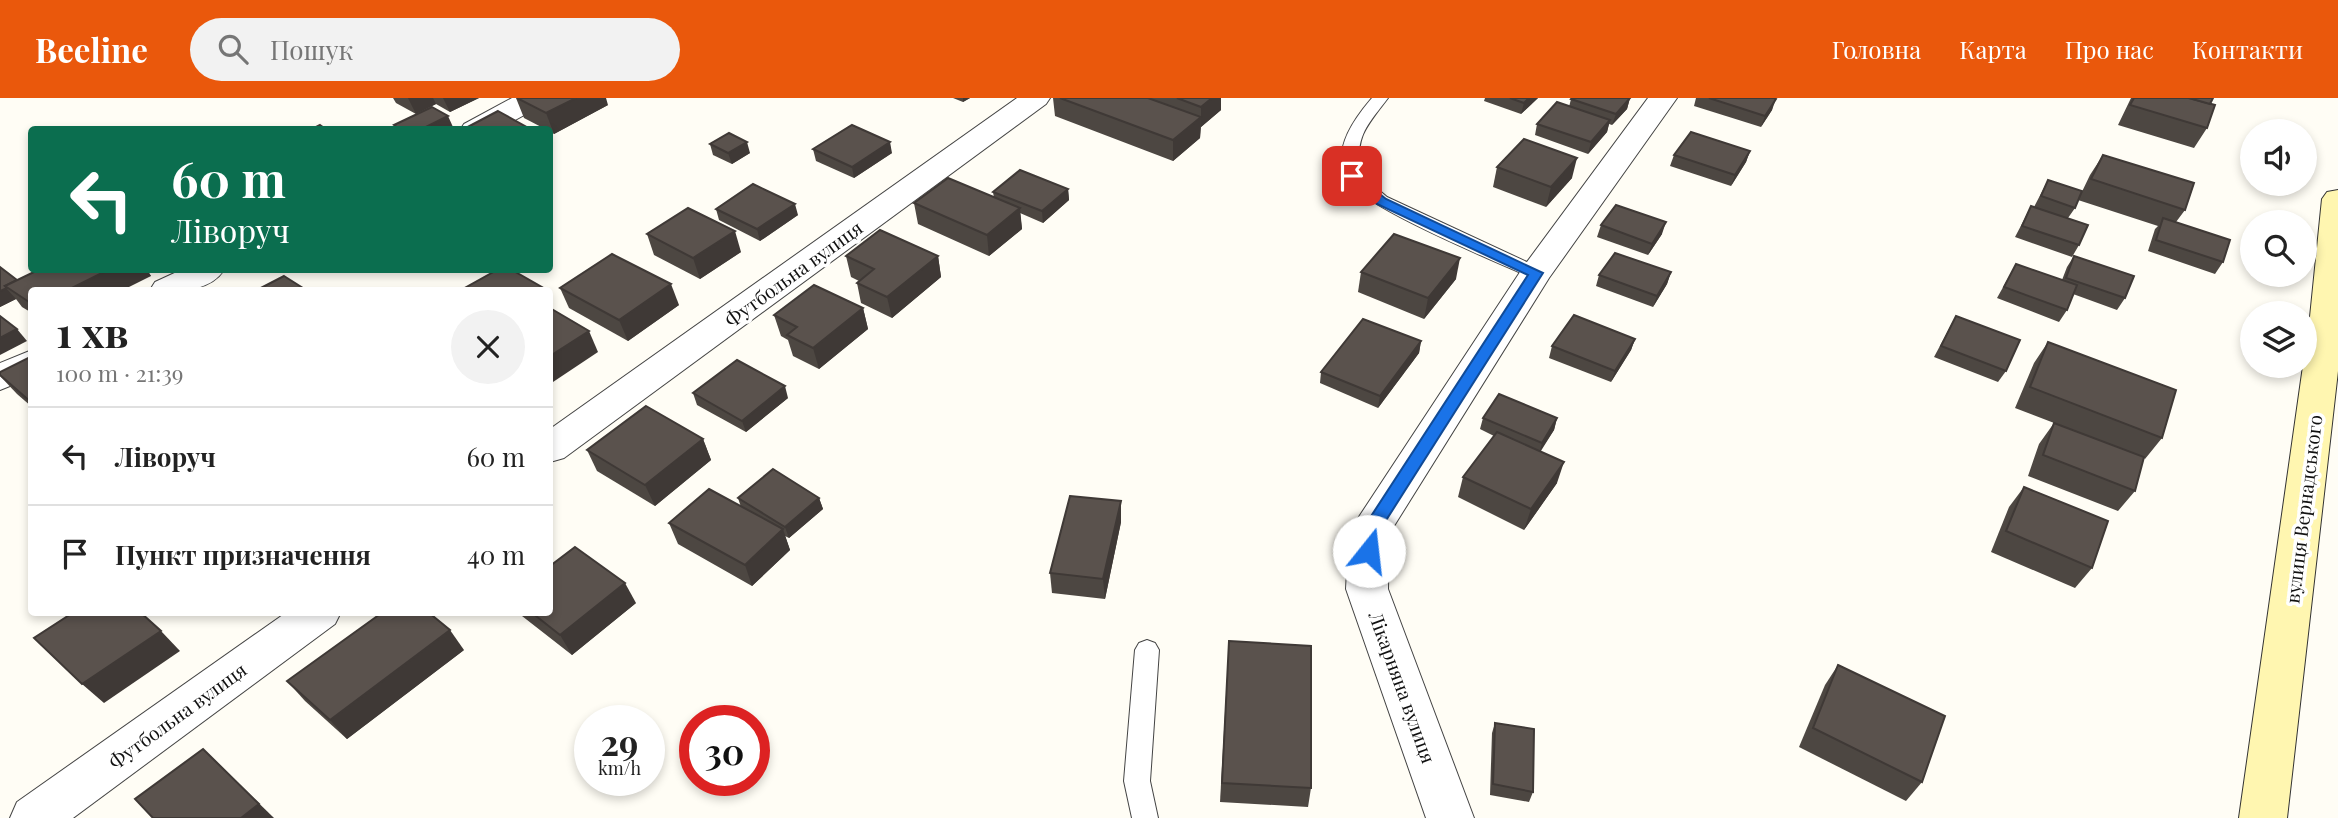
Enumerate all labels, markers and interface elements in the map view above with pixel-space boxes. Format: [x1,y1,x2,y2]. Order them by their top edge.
search box [190,18,680,81]
text: Beeline [35,27,148,71]
icon: search [214,30,252,68]
text: Пошук [270,32,353,67]
text: Головна [1832,33,1921,65]
text: Карта [1959,33,2027,65]
text: Про нас [2065,33,2154,65]
text: Контакти [2192,33,2303,65]
map controls [2240,119,2317,378]
button: sound [2240,119,2317,196]
text: 60 m [171,145,286,210]
pin [1322,146,1382,206]
icon: left [56,154,147,245]
icon: arrive [1333,157,1371,195]
text: Ліворуч [171,208,290,251]
button: search [2240,210,2317,287]
street label: Футбольна вулиця [719,214,867,332]
button: layers [2240,301,2317,378]
text: 1 хв [56,303,128,359]
button: close [451,310,525,384]
text: 100 m · 21:39 [56,357,184,388]
street label: вулиця Вернадського [2279,413,2327,605]
icon: left [56,437,94,475]
text: Ліворуч [115,439,216,474]
text: 60 m [466,439,525,474]
position arrow [1332,514,1406,588]
icon: arrive [56,535,94,573]
text: Пункт призначення [115,537,371,572]
text: 40 m [467,537,525,572]
street label: Лікарняна вулиця [1363,607,1443,767]
street label: Футбольна вулиця [103,656,251,774]
speed limit sign: 30 [679,705,770,796]
text: 29 [601,718,638,765]
text: km/h [598,756,641,780]

